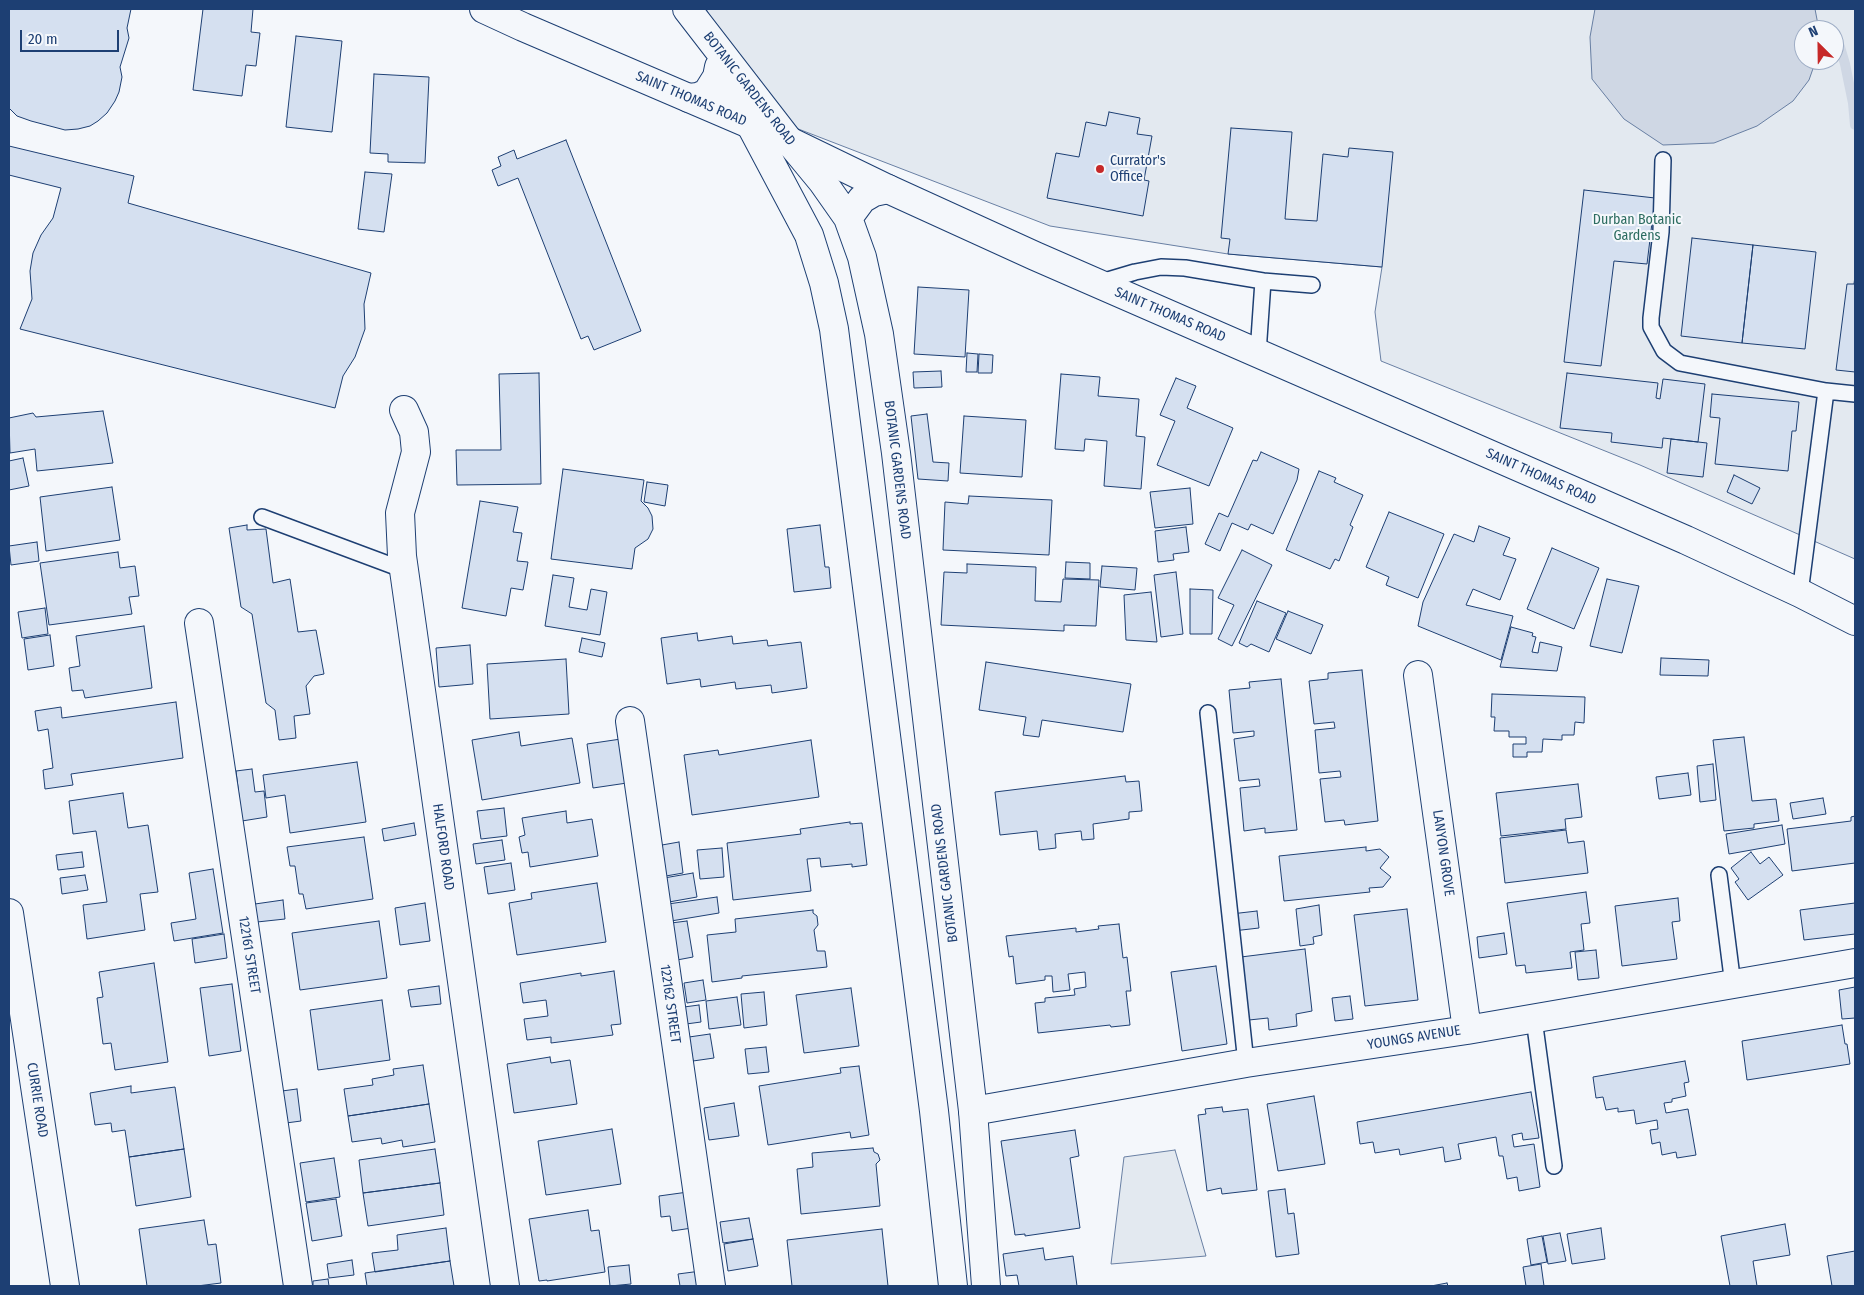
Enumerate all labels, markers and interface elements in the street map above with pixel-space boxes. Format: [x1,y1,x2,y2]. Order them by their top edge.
scale bar [22,20,121,52]
north arrow [1794,20,1844,70]
text: N [1806,22,1821,41]
street label: BOTANIC GARDENS ROAD [699,29,799,149]
text: 20 m [28,30,58,48]
street label: SAINT THOMAS ROAD [633,68,749,130]
place label: Currator's Office [1110,153,1166,186]
marker: Currator's Office [1094,163,1106,175]
park label: Durban Botanic Gardens [1593,212,1681,244]
street label: SAINT THOMAS ROAD [1112,284,1228,346]
street label: BOTANIC GARDENS ROAD [880,400,914,540]
street label: SAINT THOMAS ROAD [1483,445,1599,509]
street label: HALFORD ROAD [429,803,457,891]
street label: BOTANIC GARDENS ROAD [928,803,962,943]
street label: LANYON GROVE [1429,809,1457,897]
street label: 122161 STREET [235,915,263,995]
street label: 122162 STREET [656,963,684,1045]
street label: YOUNGS AVENUE [1366,1022,1462,1054]
street label: CURRIE ROAD [23,1061,51,1139]

